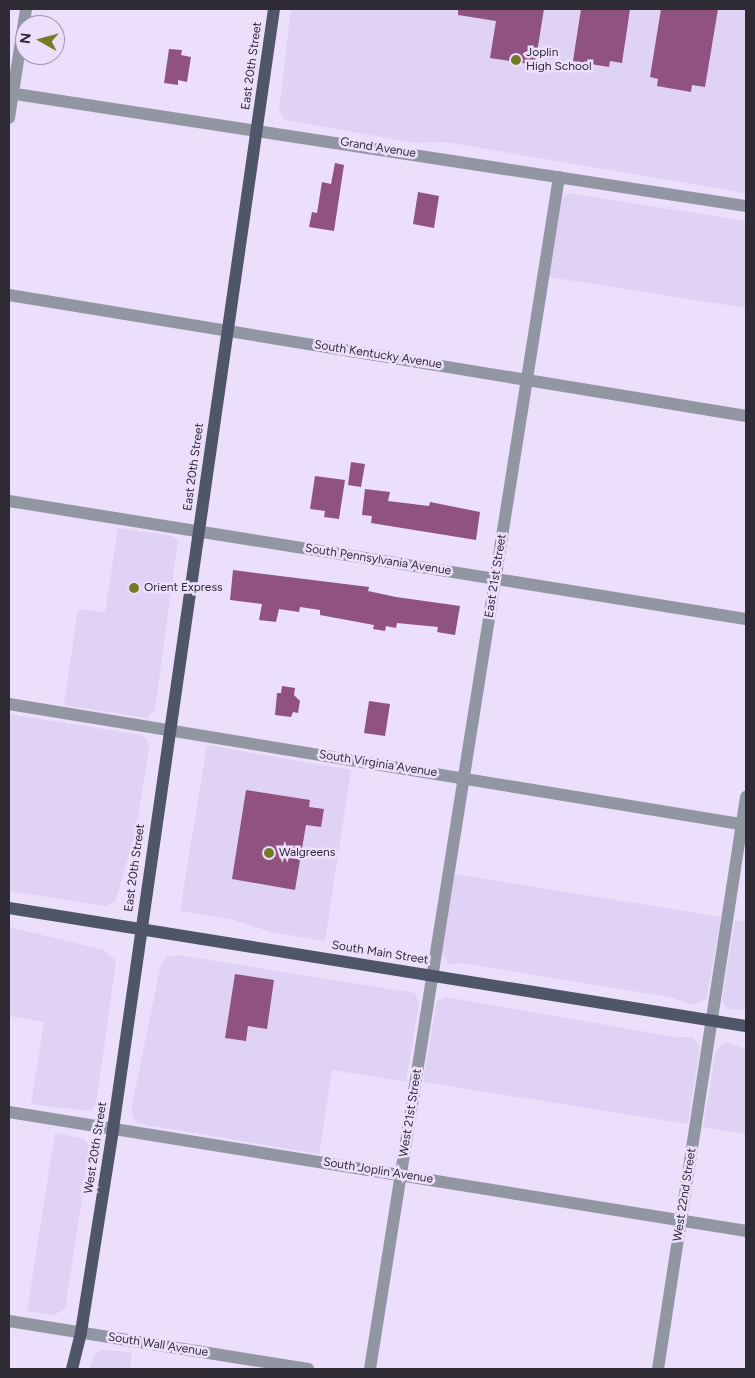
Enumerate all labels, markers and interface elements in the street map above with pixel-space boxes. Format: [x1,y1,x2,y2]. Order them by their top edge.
north arrow [15,15,65,65]
street label: East 20th Street [239,21,265,111]
text: N [17,32,35,45]
place label: Joplin High School [526,46,592,74]
marker: Joplin High School [510,54,522,66]
street label: Grand Avenue [339,135,417,161]
street label: South Kentucky Avenue [313,338,443,372]
street label: East 20th Street [181,422,207,512]
street label: East 21st Street [482,533,510,619]
street label: South Pennsylvania Avenue [304,541,452,579]
place label: Orient Express [144,581,223,595]
marker: Orient Express [128,582,140,594]
street label: South Virginia Avenue [318,748,438,780]
street label: East 20th Street [122,823,148,913]
place label: Walgreens [279,846,335,860]
marker: Walgreens [263,847,275,859]
street label: South Main Street [331,938,429,968]
street label: West 21st Street [397,1068,425,1158]
street label: West 20th Street [82,1101,110,1195]
street label: West 22nd Street [671,1147,699,1243]
street label: South Joplin Avenue [322,1155,434,1187]
street label: South Wall Avenue [107,1330,209,1360]

